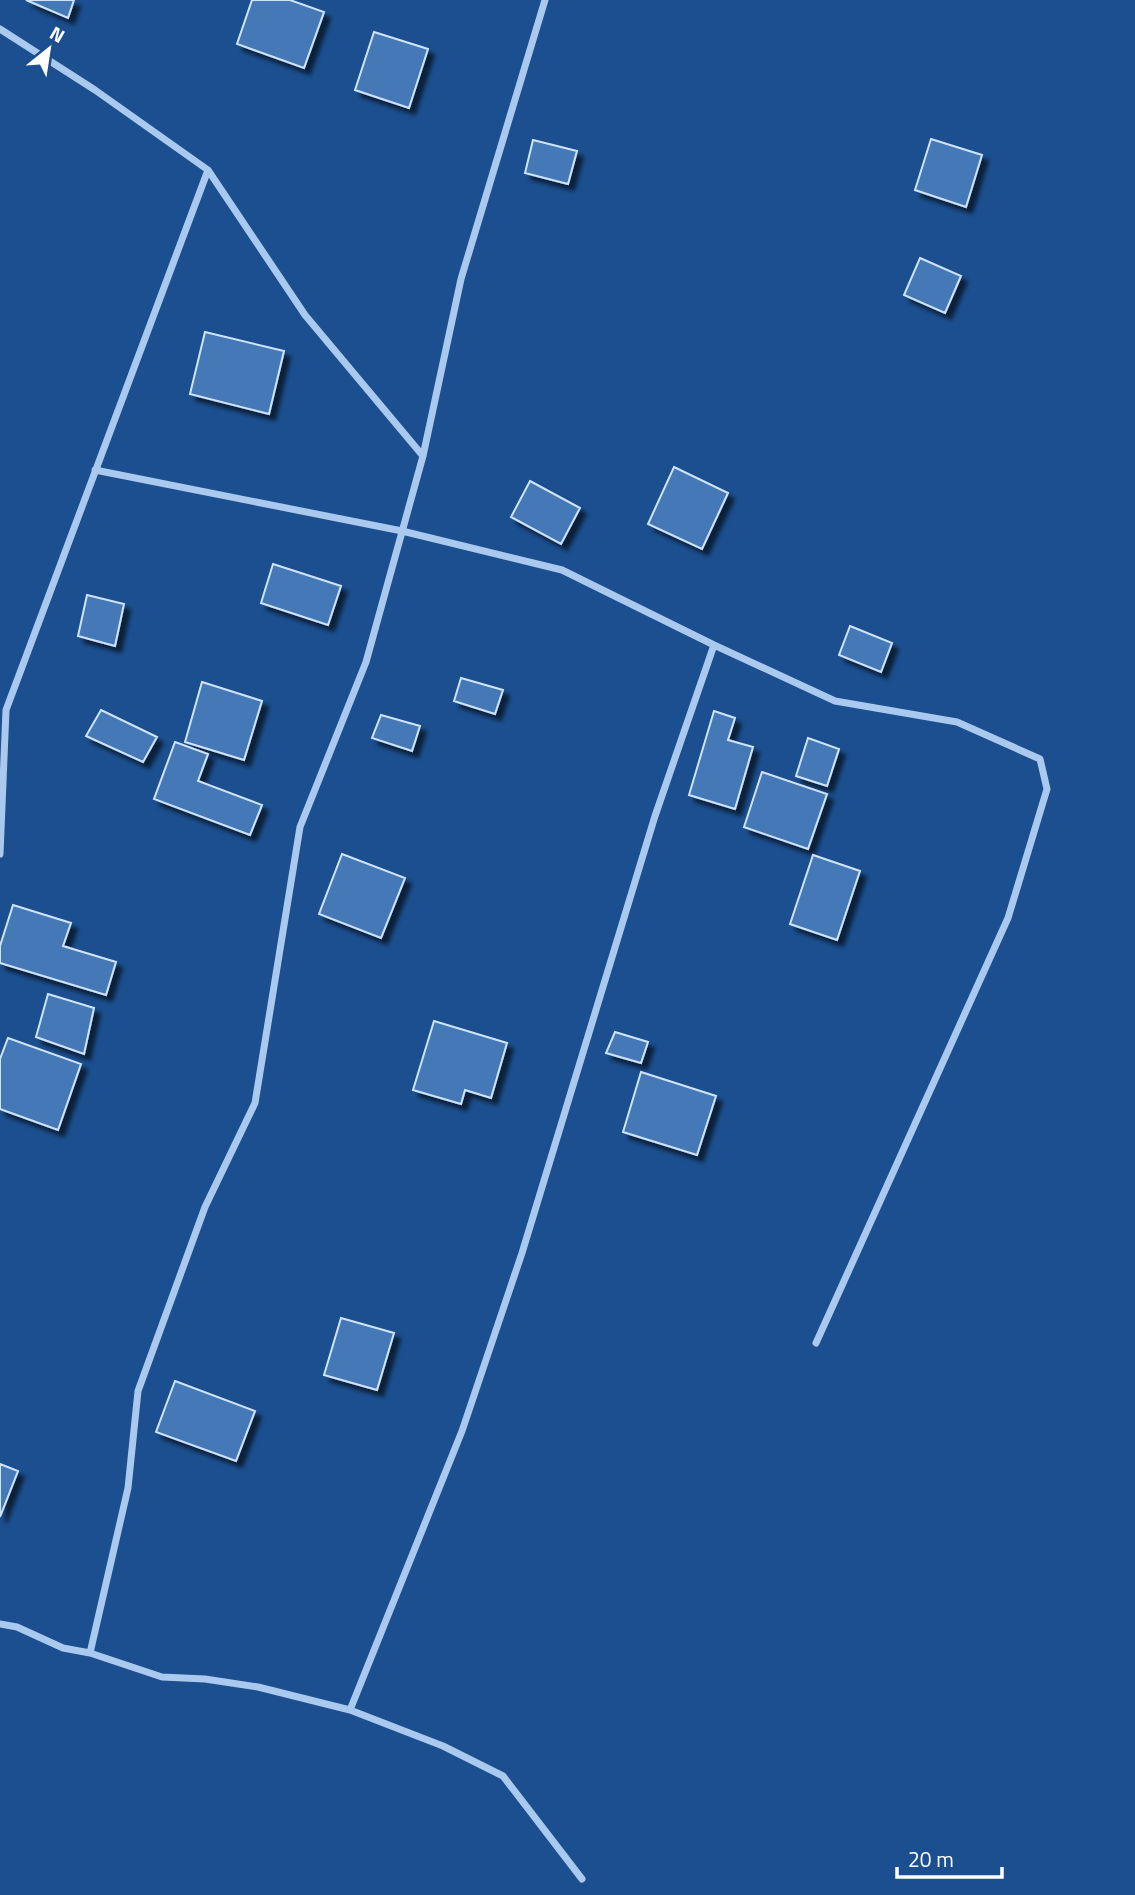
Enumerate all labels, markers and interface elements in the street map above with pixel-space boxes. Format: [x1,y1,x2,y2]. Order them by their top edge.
north arrow [14,14,84,84]
text: N [45,18,71,50]
scale bar [897,1836,1002,1880]
text: 20 m [908,1843,954,1875]

